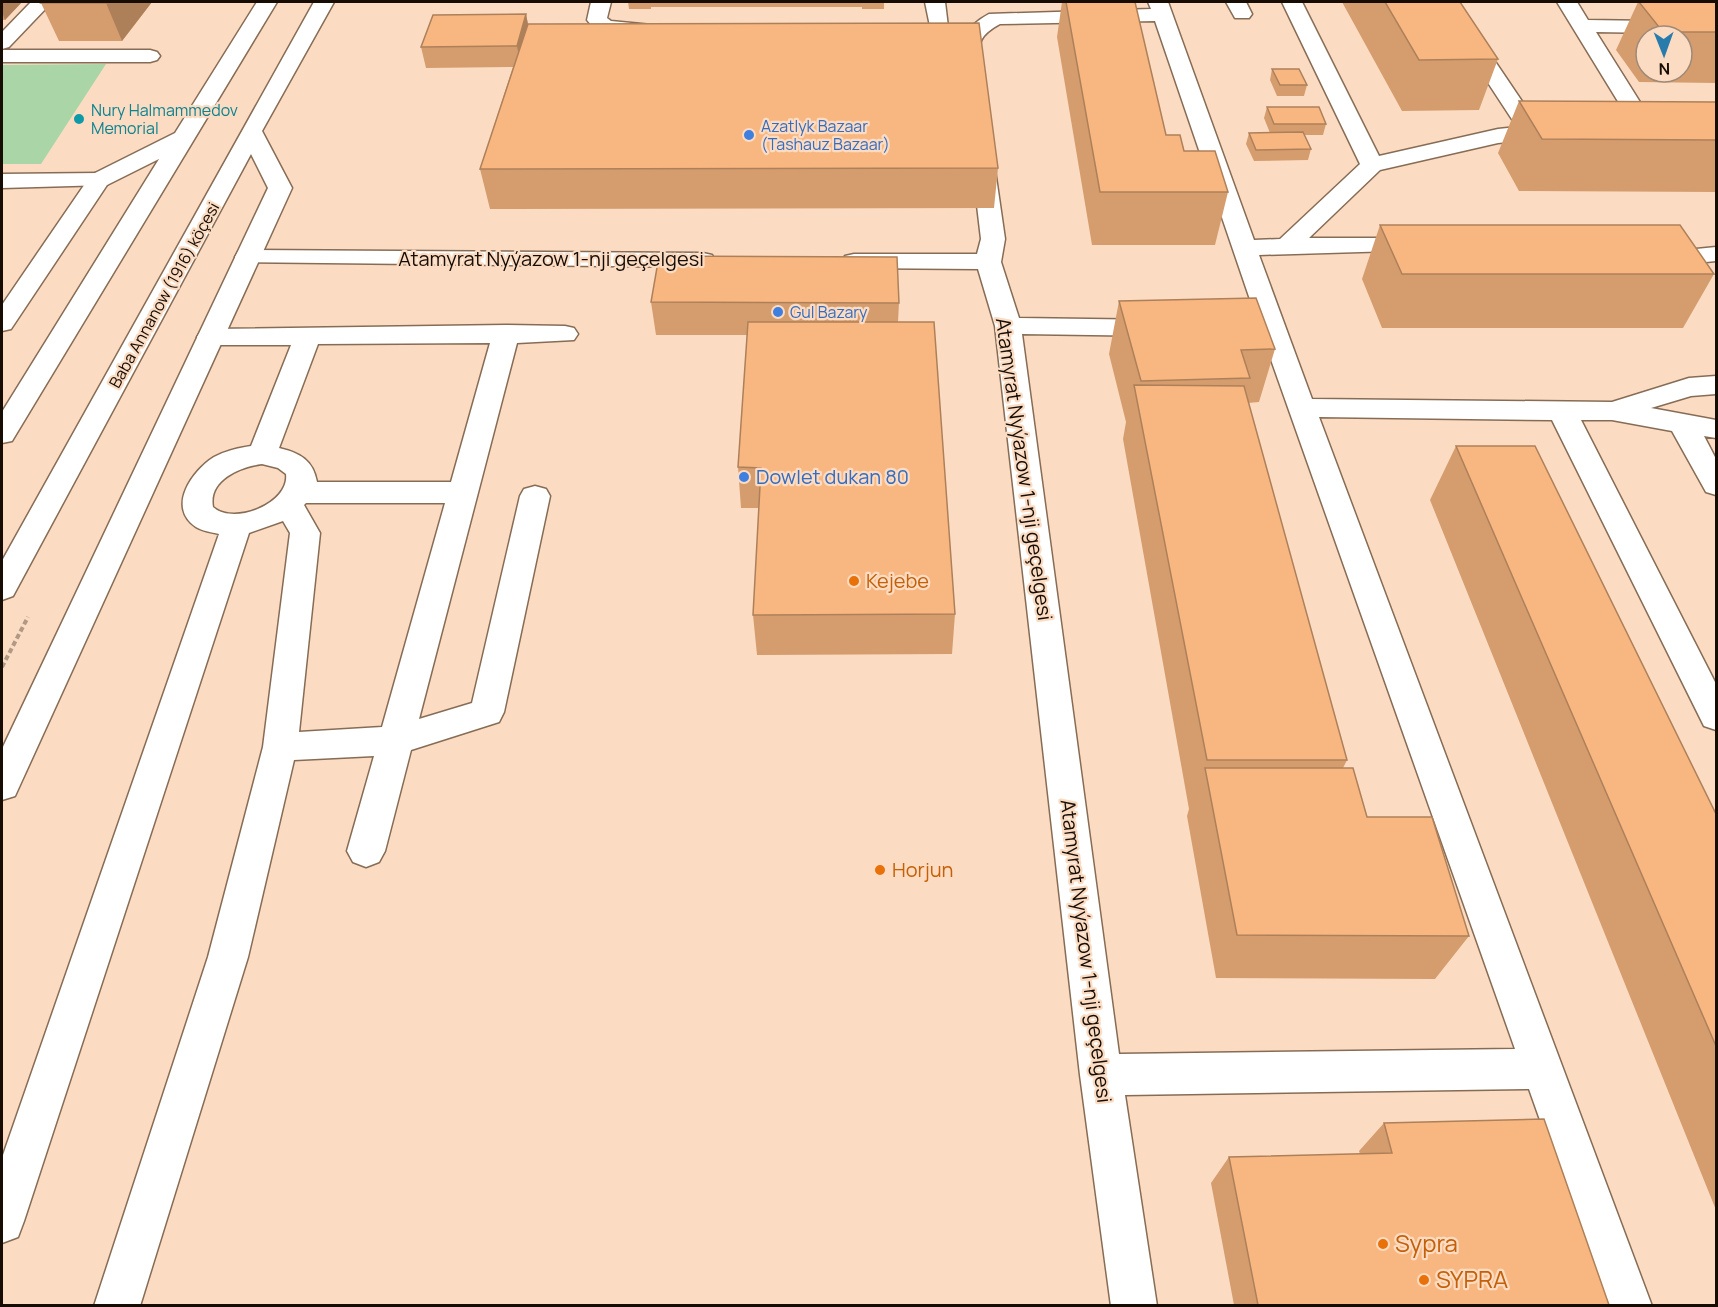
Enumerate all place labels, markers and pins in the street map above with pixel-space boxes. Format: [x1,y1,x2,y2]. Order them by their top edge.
place label: Nury Halmammedov Memorial [91,99,238,139]
marker: Nury Halmammedov Memorial [72,112,86,126]
place label: Azatlyk Bazaar (Tashauz Bazaar) [761,115,890,155]
marker: Azatlyk Bazaar (Tashauz Bazaar) [742,128,756,142]
place label: Gul Bazary [790,301,868,323]
marker: Gul Bazary [771,305,785,319]
place label: Dowlet dukan 80 [756,463,909,490]
marker: Dowlet dukan 80 [737,470,751,484]
place label: Kejebe [866,567,929,594]
marker: Kejebe [847,574,861,588]
place label: Horjun [892,856,954,883]
marker: Horjun [873,863,887,877]
place label: Sypra [1395,1226,1458,1259]
marker: Sypra [1376,1237,1390,1251]
place label: SYPRA [1436,1262,1508,1295]
marker: SYPRA [1417,1273,1431,1287]

